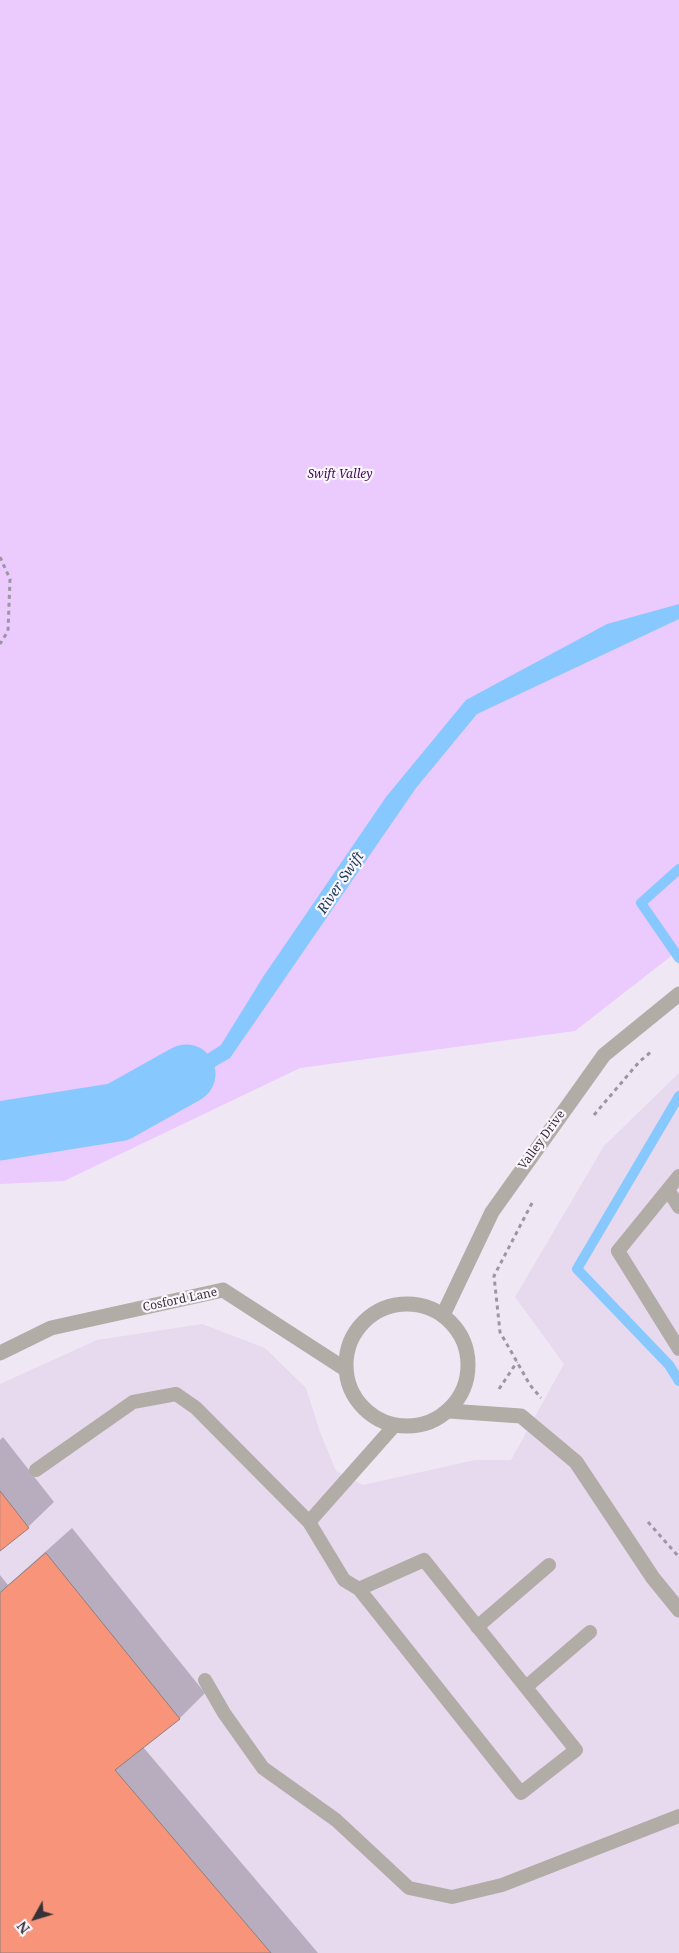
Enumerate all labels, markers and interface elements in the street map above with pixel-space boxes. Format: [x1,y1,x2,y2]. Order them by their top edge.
park label: Swift Valley [307,468,373,482]
water label: River Swift [314,849,368,917]
street label: Valley Drive [516,1108,568,1172]
street label: Cosford Lane [142,1285,218,1315]
north arrow [10,1893,60,1943]
text: N [12,1917,34,1938]

